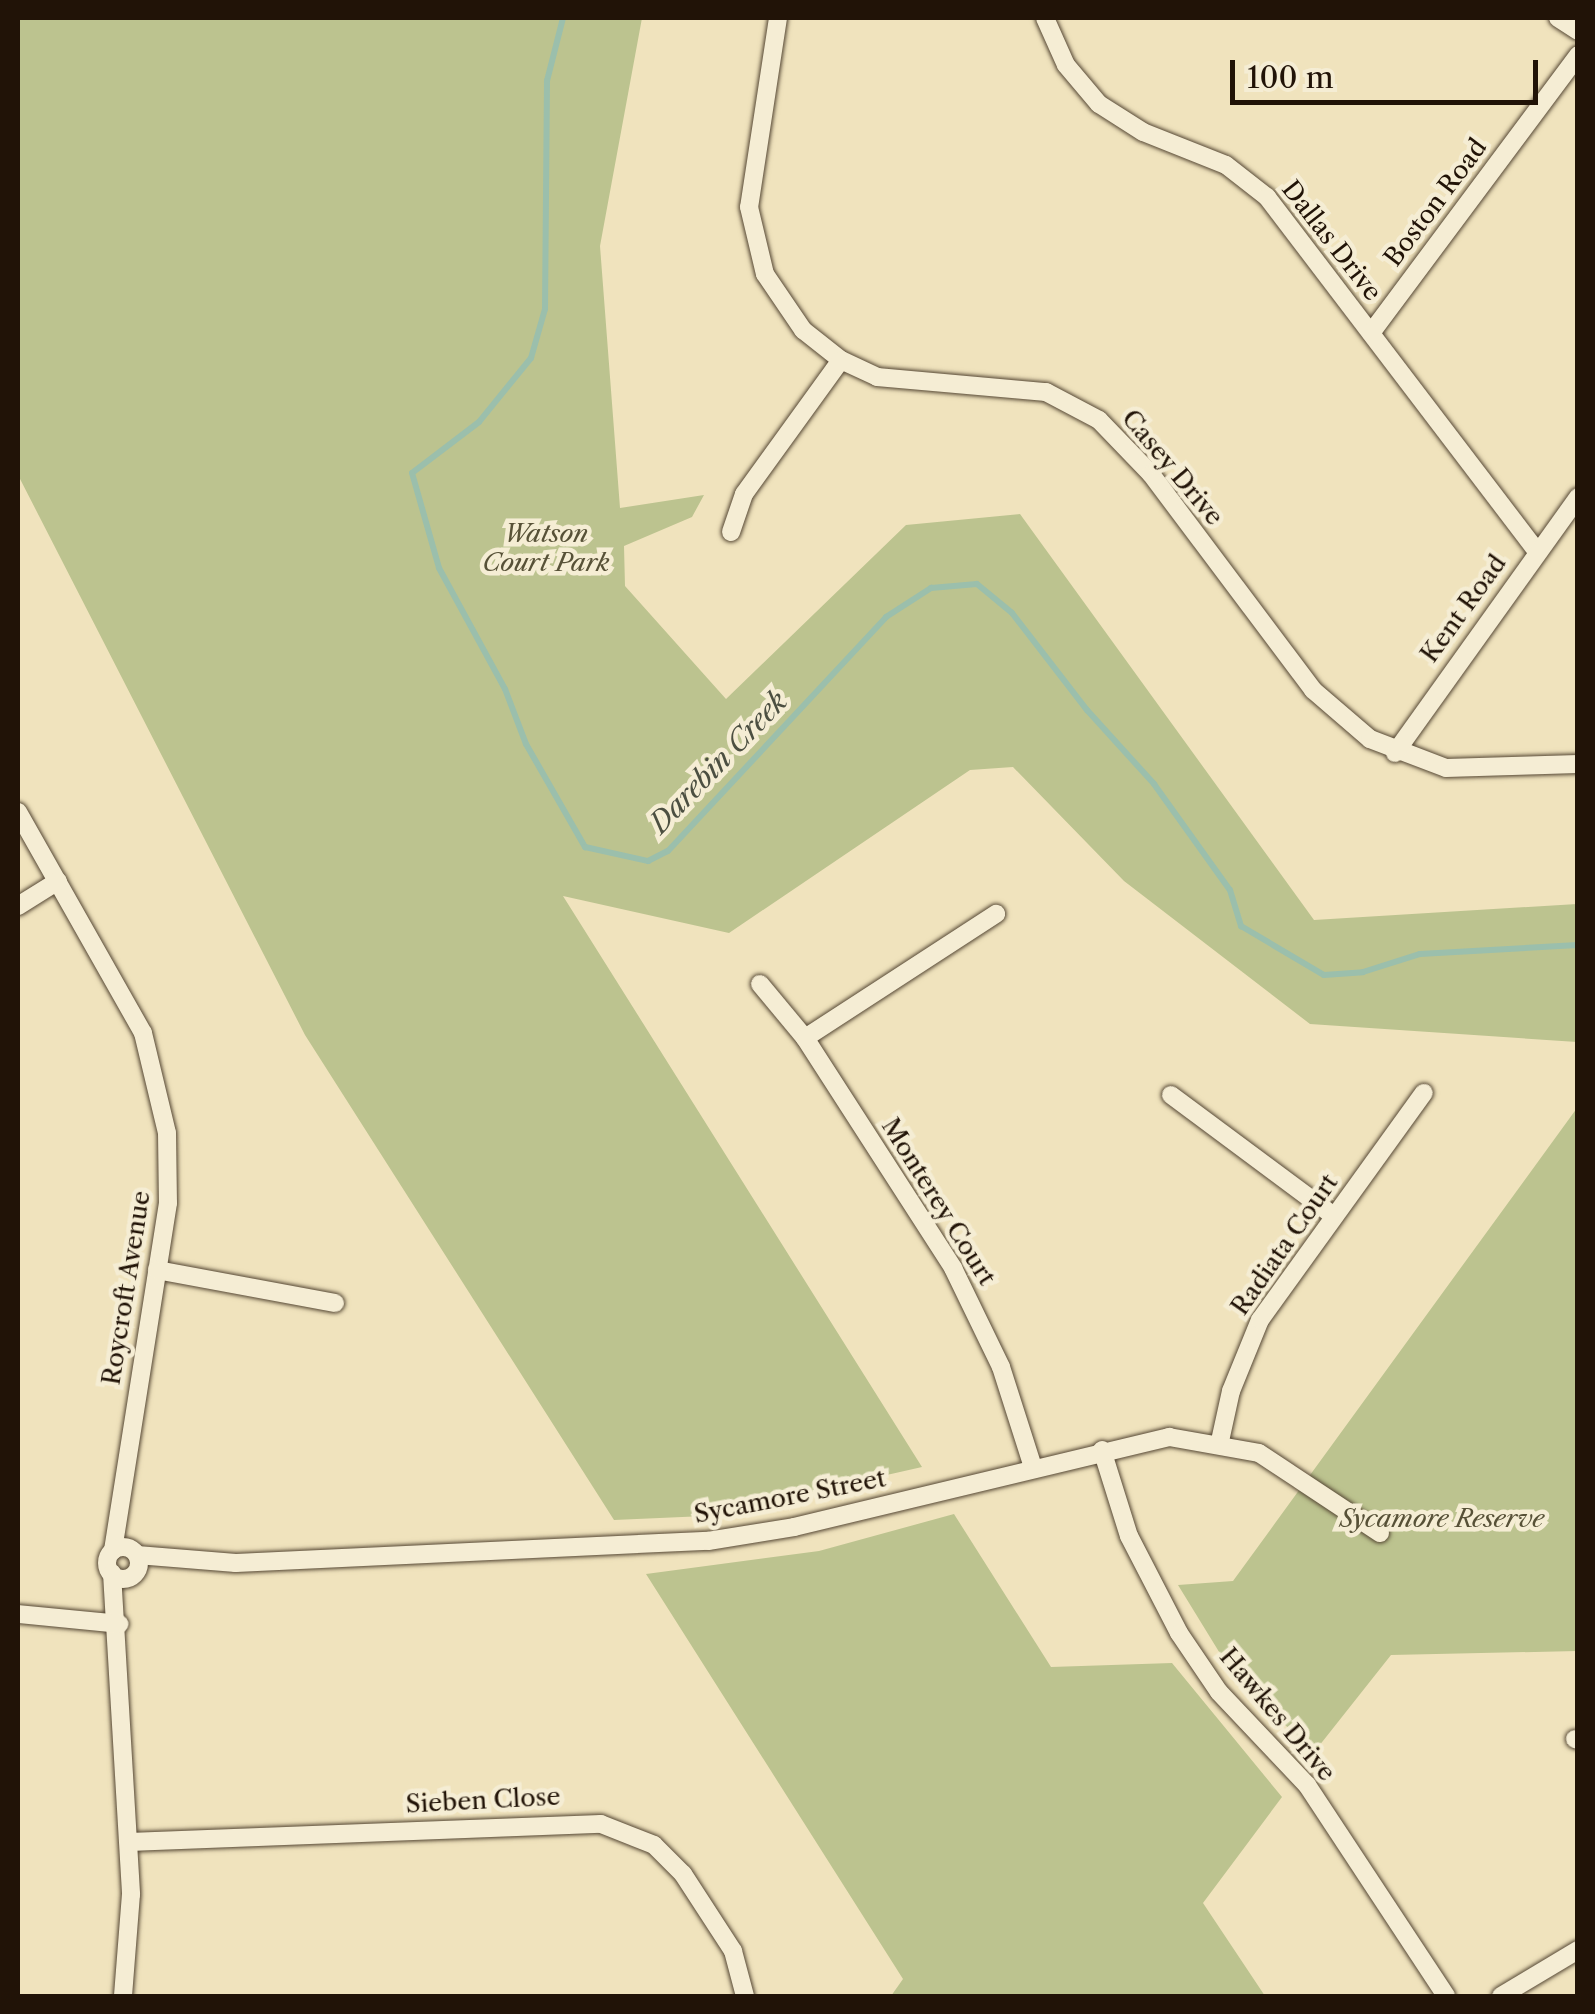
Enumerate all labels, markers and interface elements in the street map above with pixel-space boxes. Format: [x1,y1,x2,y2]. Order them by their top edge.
scale bar [1235,40,1542,102]
text: 100 m [1247,59,1334,96]
street label: Boston Road [1378,133,1494,273]
street label: Dallas Drive [1275,175,1387,307]
street label: Casey Drive [1115,404,1229,532]
park label: Watson Court Park [482,520,610,579]
street label: Kent Road [1415,549,1513,669]
water label: Darebin Creek [642,684,794,840]
street label: Monterey Court [874,1113,1002,1291]
street label: Radiata Court [1225,1169,1345,1321]
street label: Roycroft Avenue [97,1188,157,1388]
street label: Sycamore Street [692,1464,888,1530]
park label: Sycamore Reserve [1340,1504,1544,1534]
street label: Hawkes Drive [1213,1642,1341,1788]
street label: Sieben Close [405,1782,561,1820]

